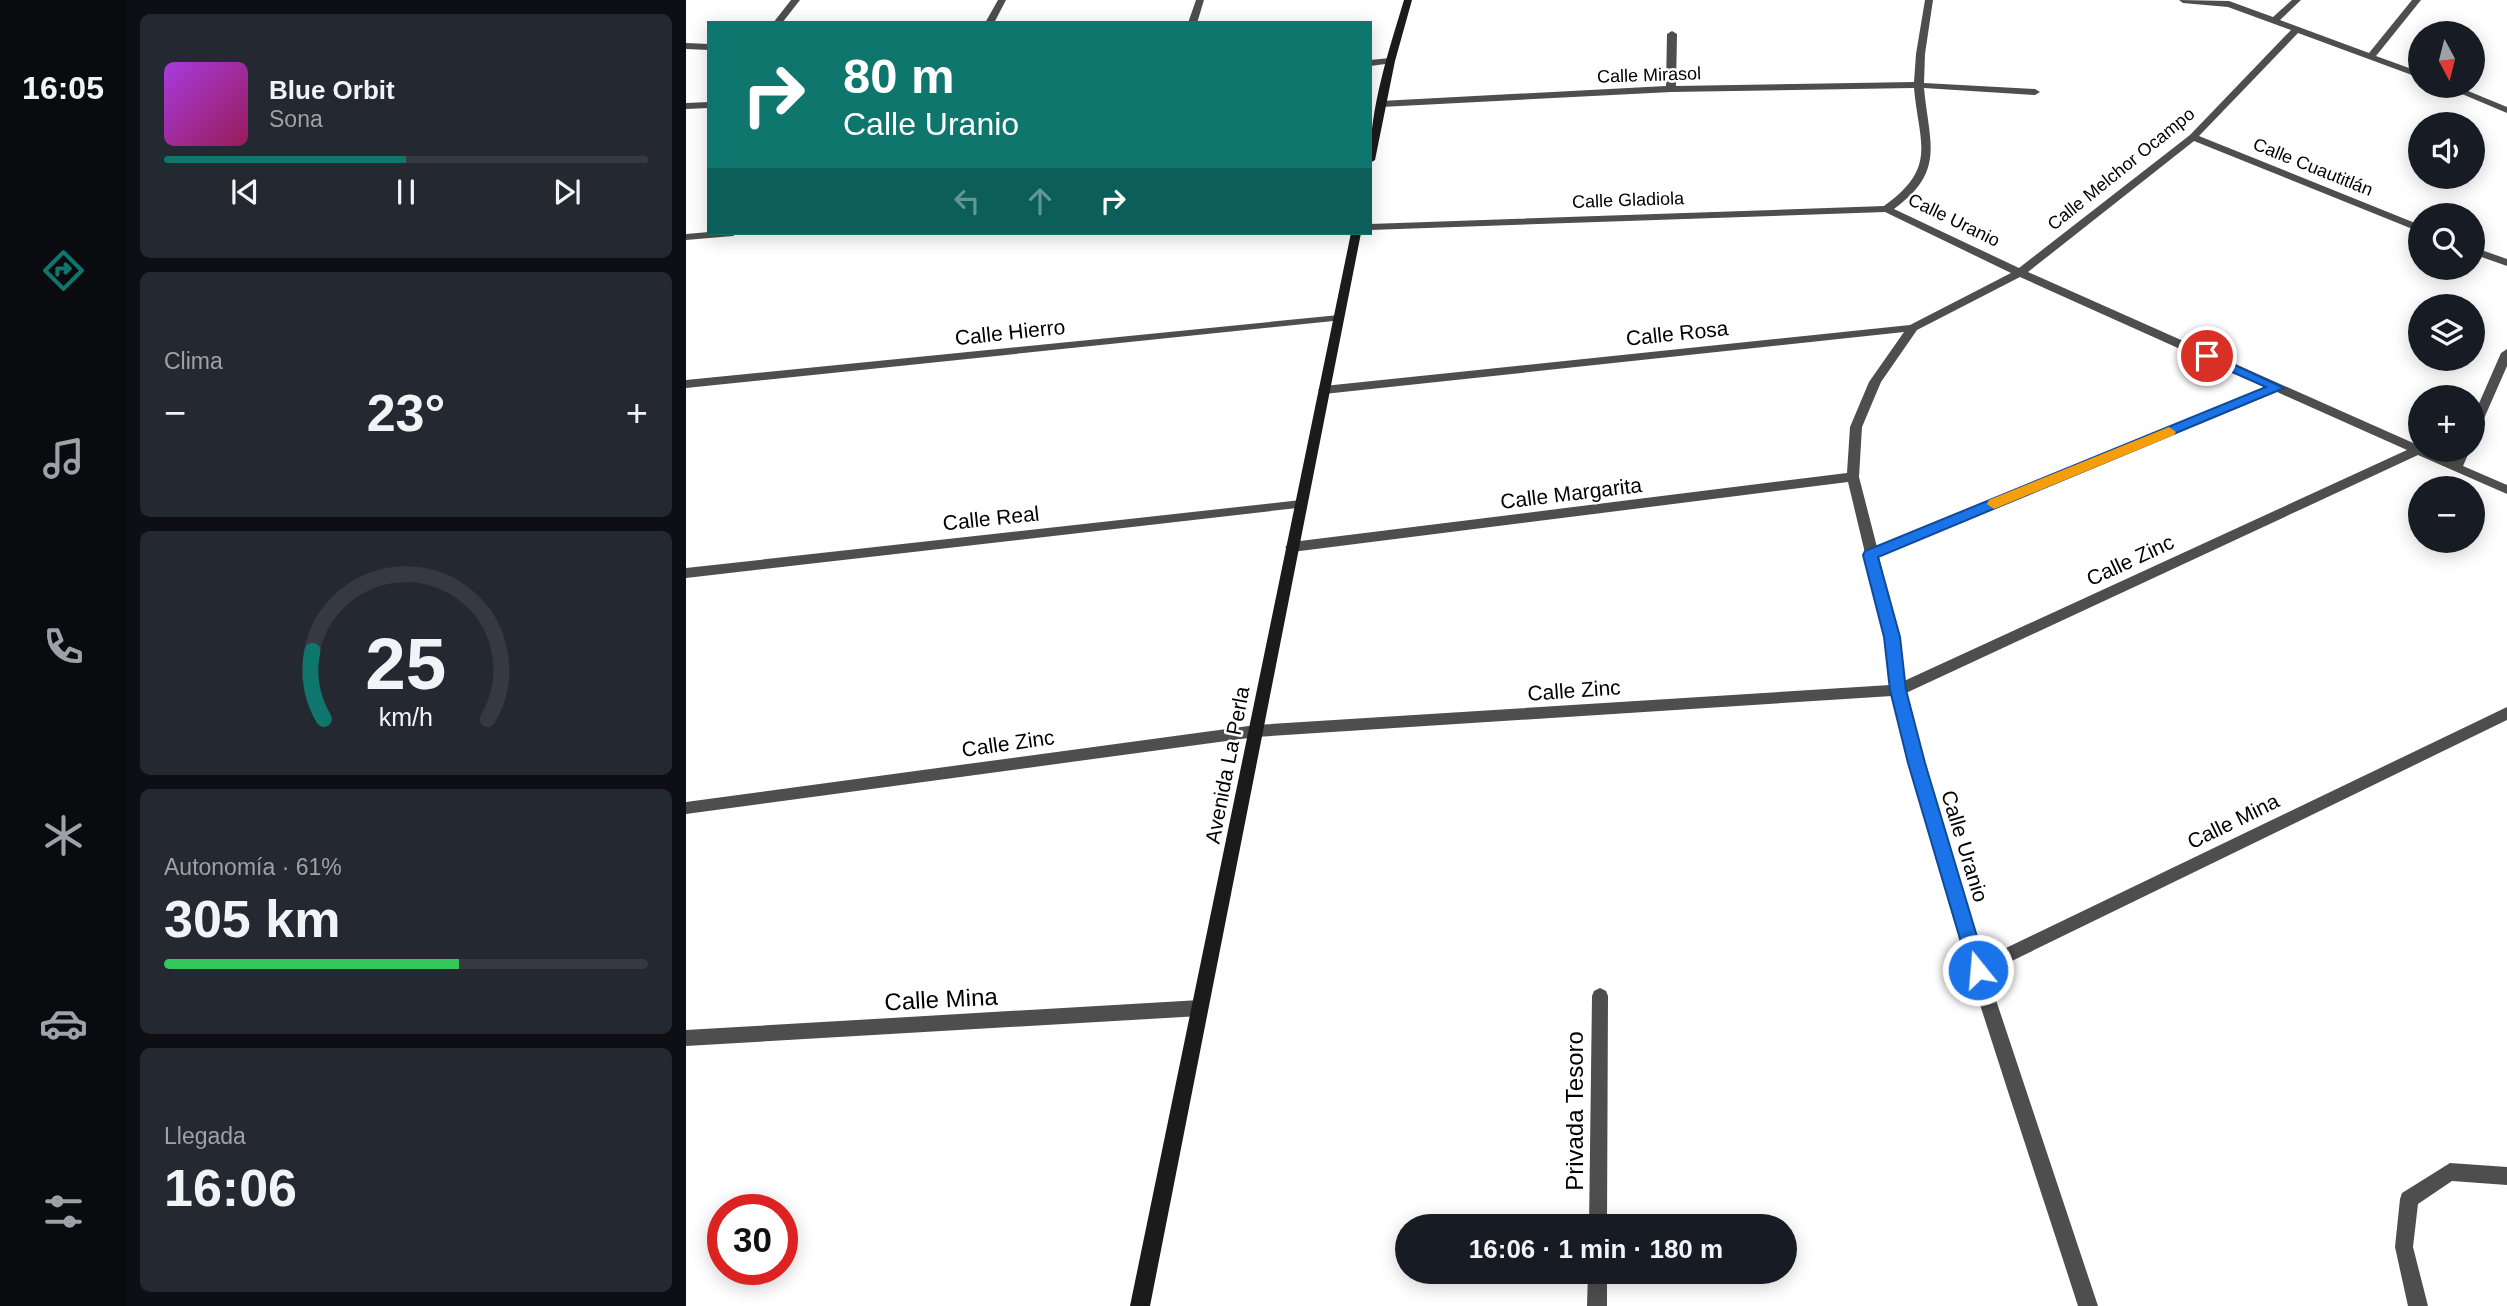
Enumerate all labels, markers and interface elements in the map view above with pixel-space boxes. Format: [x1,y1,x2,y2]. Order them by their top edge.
north arrow [2408,21,2485,98]
map controls [2408,21,2485,553]
icon: right [728,49,819,140]
text: 80 m [843,49,955,103]
street label: Calle Mirasol [1597,63,1701,87]
text: 16:05 [22,70,104,106]
text: Blue Orbit [269,75,395,105]
street label: Calle Melchor Ocampo [2044,104,2198,234]
text: Sona [269,106,323,132]
text: Calle Uranio [843,106,1019,142]
button: sound [2408,112,2485,189]
street label: Calle Cuautitlán [2250,134,2376,200]
icon: previous [226,173,264,211]
icon: pause [387,173,425,211]
icon: next [548,173,586,211]
icon: left [948,182,986,220]
icon: ahead [1021,182,1059,220]
icon: right [1094,182,1132,220]
street label: Calle Gladiola [1572,188,1685,212]
street label: Calle Uranio [1905,189,2003,251]
button: search [2408,203,2485,280]
icon: directions [39,246,88,295]
button: layers [2408,294,2485,371]
street label: Calle Hierro [954,315,1066,349]
street label: Calle Rosa [1625,316,1730,350]
pin [2177,326,2237,386]
icon: arrive [2188,337,2226,375]
text: Clima [164,348,223,374]
text: 23° [367,384,445,442]
button: + [2408,385,2485,462]
text: − [164,392,186,434]
text: + [626,392,648,434]
icon: music [39,434,88,483]
street label: Calle Margarita [1499,473,1643,513]
button: − [2408,476,2485,553]
street label: Calle Real [942,501,1040,535]
street label: Calle Zinc [2083,530,2177,590]
icon: phone [39,622,88,671]
text: 25 [366,623,446,704]
street label: Calle Zinc [1527,675,1621,705]
street label: Avenida La Perla [1200,684,1254,846]
text: km/h [379,703,433,731]
street label: Calle Zinc [960,725,1056,761]
street label: Calle Uranio [1937,787,1993,905]
street label: Calle Mina [2183,789,2283,853]
icon: climate [39,811,88,860]
text: Autonomía · 61% [164,854,342,880]
text: 305 km [164,890,340,948]
position arrow [1941,933,2015,1007]
street label: Calle Mina [884,983,999,1015]
icon: car [39,999,88,1048]
street label: Privada Tesoro [1561,1031,1588,1191]
text: Llegada [164,1123,246,1149]
text: 16:06 [164,1159,297,1217]
icon: filters [39,1187,88,1236]
speed limit sign: 30 [707,1194,798,1285]
text: 16:06 · 1 min · 180 m [1469,1234,1723,1264]

